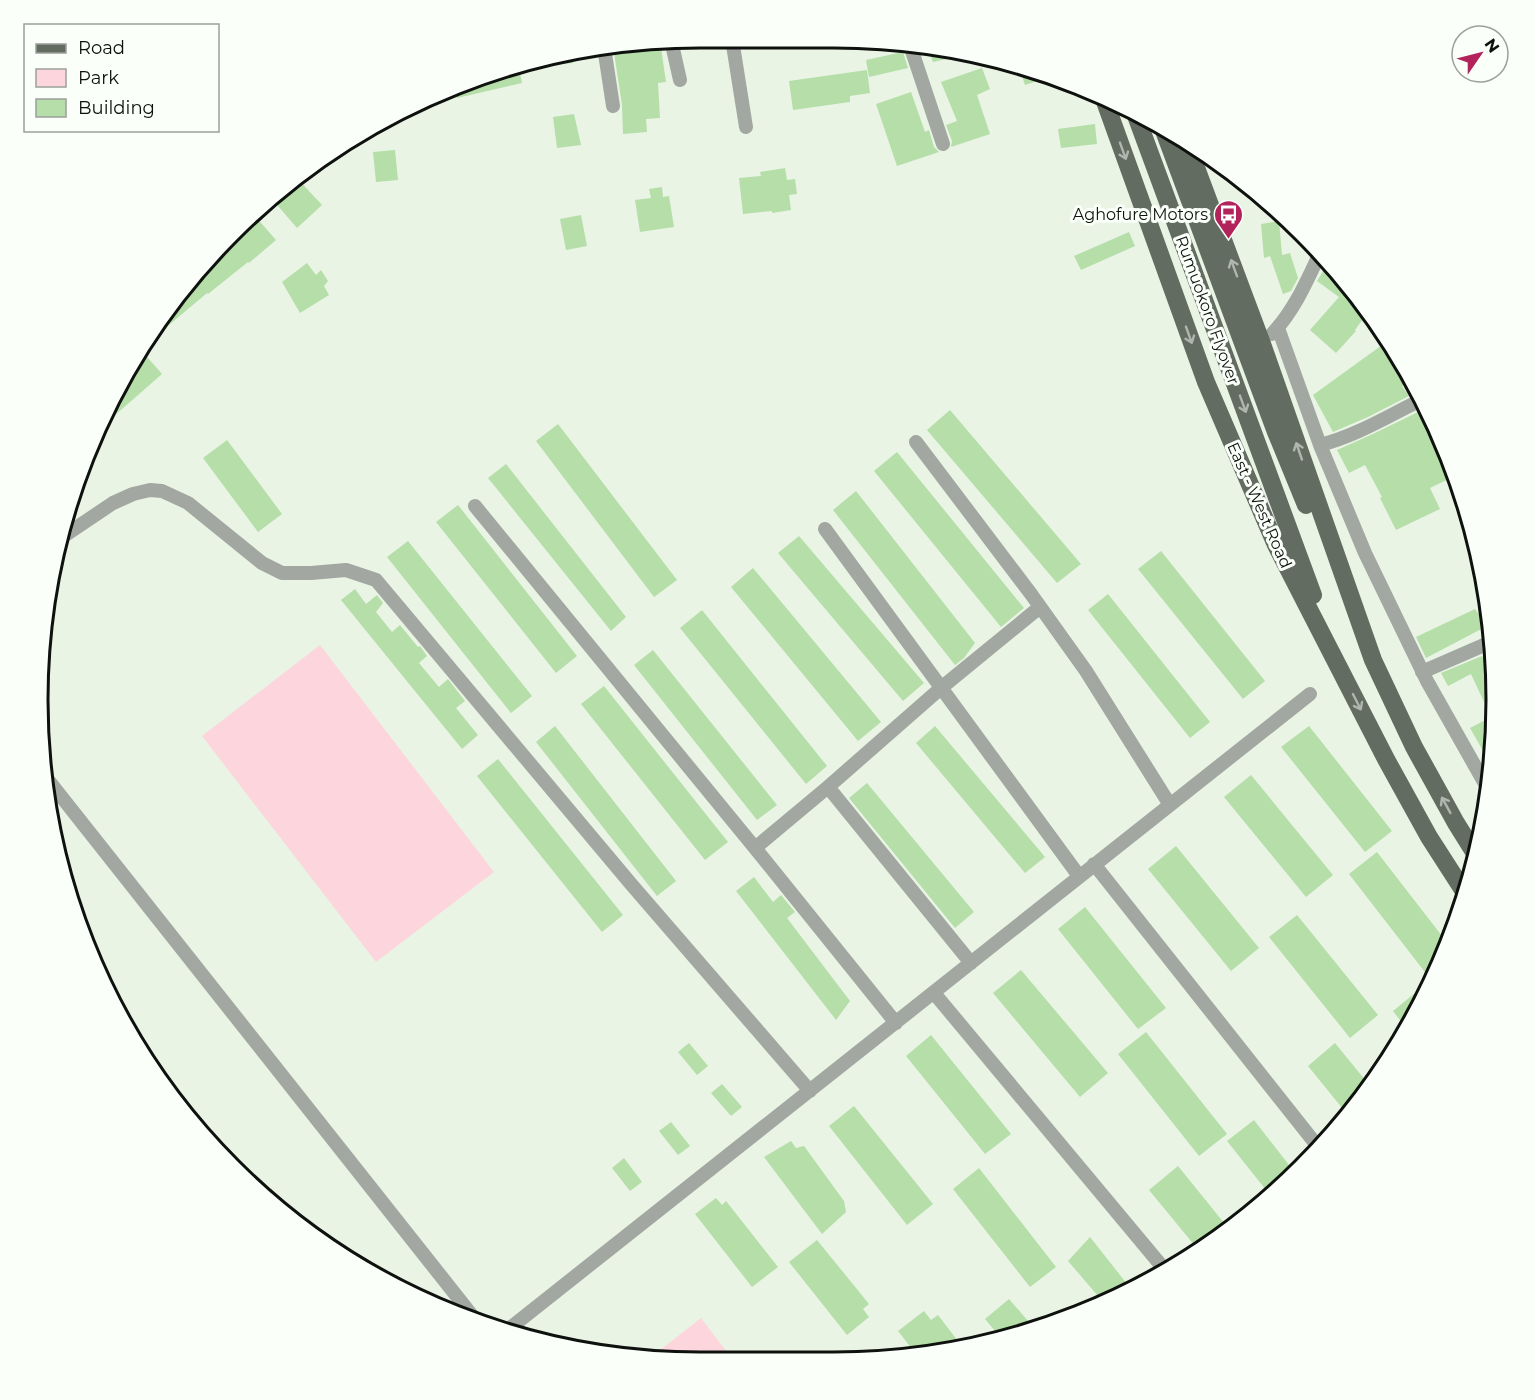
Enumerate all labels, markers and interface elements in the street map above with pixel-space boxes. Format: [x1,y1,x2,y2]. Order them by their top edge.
legend [24,24,219,132]
north arrow [1450,24,1510,84]
text: N [1480,35,1503,56]
text: Road [78,37,125,59]
text: Park [78,67,119,89]
text: Building [78,97,155,119]
one-way arrow [1118,141,1129,160]
bus stop icon: Aghofure Motors [1213,198,1245,240]
place label: Aghofure Motors [1073,205,1208,224]
street label: Rumuokoro Flyover [1172,233,1243,387]
one-way arrow [1227,259,1238,277]
one-way arrow [1184,325,1195,344]
one-way arrow [1238,394,1249,413]
street label: East - West Road [1223,439,1296,571]
one-way arrow [1293,442,1304,461]
one-way arrow [1352,693,1364,711]
one-way arrow [1440,797,1452,814]

